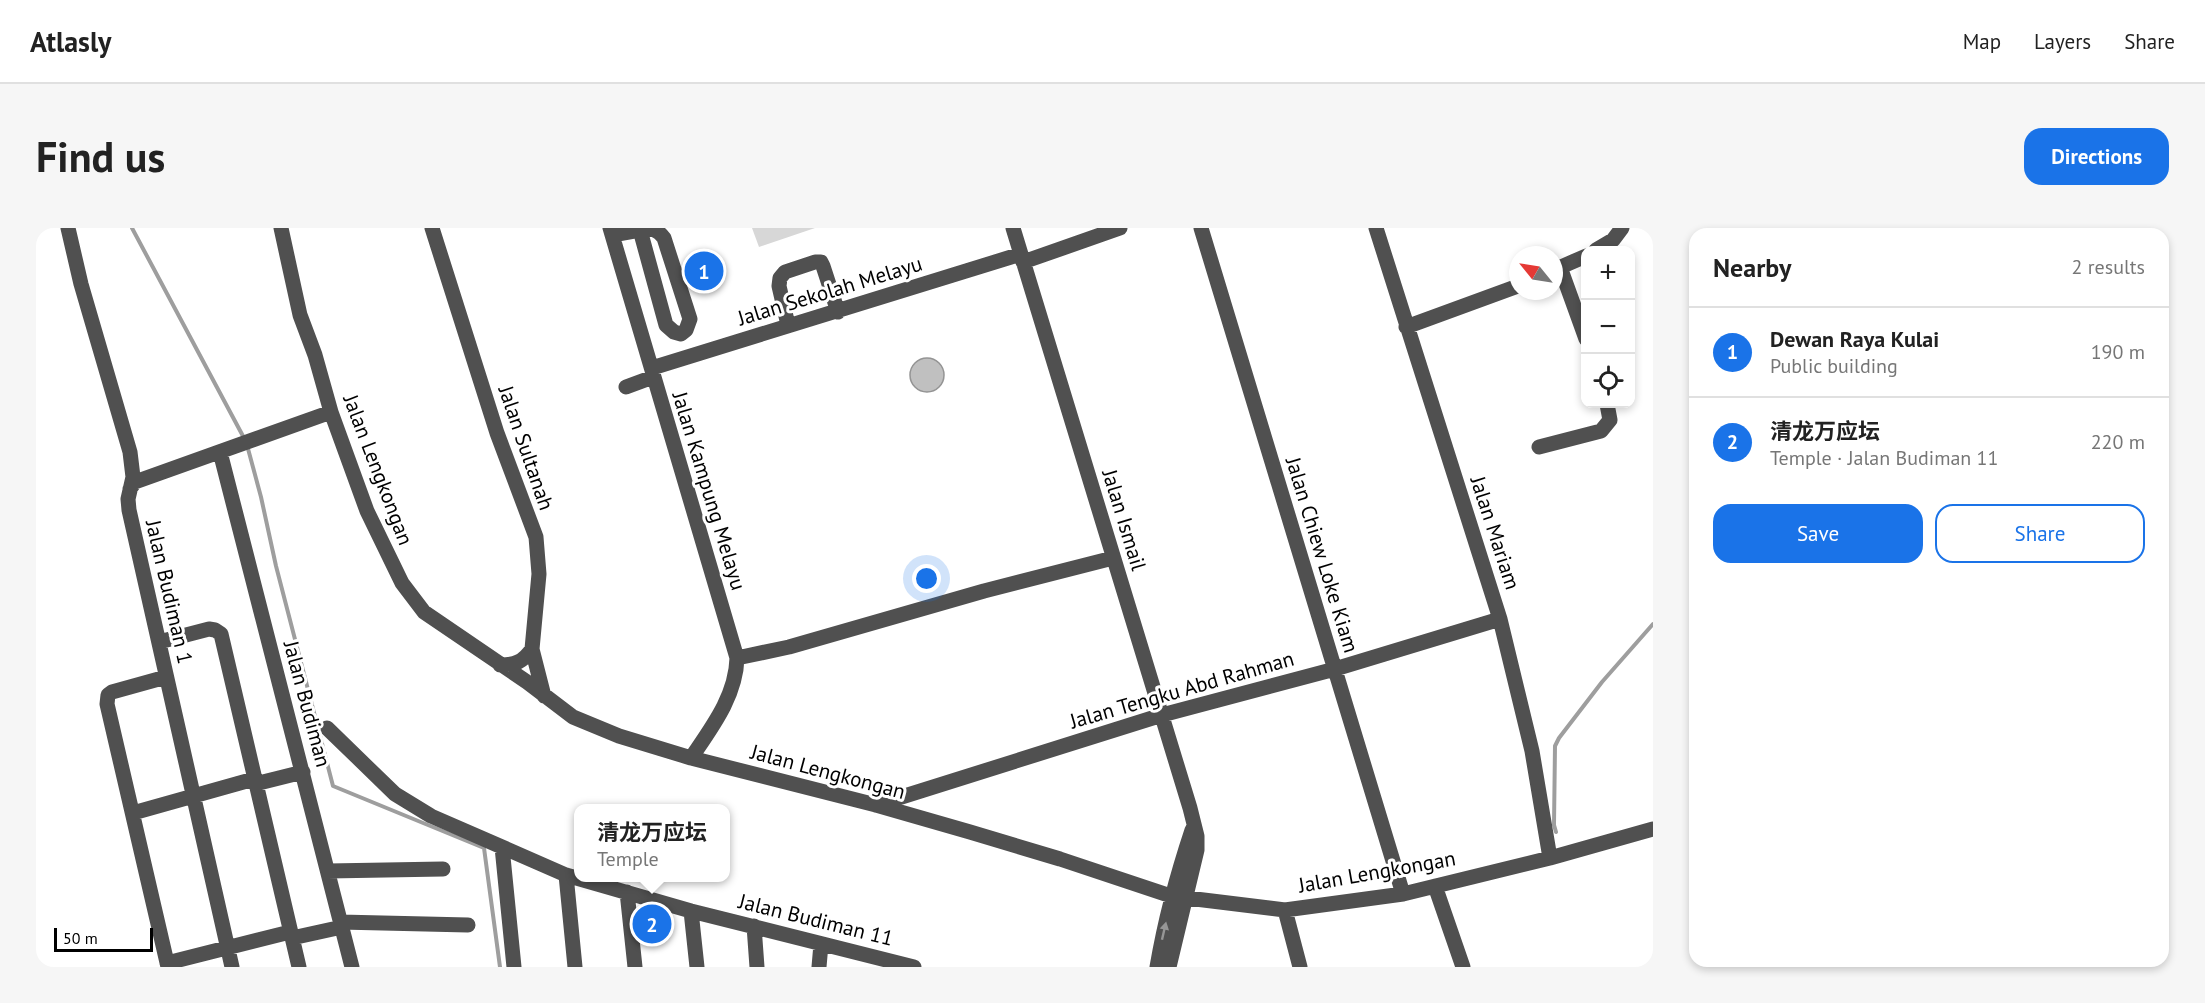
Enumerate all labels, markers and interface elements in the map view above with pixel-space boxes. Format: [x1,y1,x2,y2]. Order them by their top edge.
text: Atlasly [30,23,112,60]
text: Map [1963,28,2001,55]
text: Layers [2034,28,2091,55]
text: Share [2124,28,2175,55]
button: Directions [2024,128,2169,185]
text: Find us [36,129,165,184]
north arrow [1509,246,1563,300]
map controls [1581,246,1635,408]
button: + [1581,246,1635,300]
pin: 1 [684,248,724,294]
street label: Jalan Sekolah Melayu [733,250,925,332]
text: Nearby [1713,251,1791,284]
text: 2 results [2072,254,2145,280]
button: − [1581,300,1635,354]
text: Dewan Raya Kulai [1770,325,1939,353]
text: 1 [1727,339,1738,365]
text: 190 m [2091,339,2145,365]
text: Public building [1770,353,1898,379]
button: locate [1581,354,1635,408]
street label: Jalan Sultanah [492,381,560,514]
street label: Jalan Kampung Melayu [666,388,752,593]
street label: Jalan Lengkongan [337,390,420,549]
text: 清龙万应坛 [1770,417,1880,445]
text: 2 [1727,429,1738,455]
text: 220 m [2091,429,2145,455]
text: Temple · Jalan Budiman 11 [1770,445,1998,471]
street label: Jalan Chiew Loke Kiam [1280,453,1365,656]
street label: Jalan Ismail [1096,465,1153,574]
street label: Jalan Mariam [1464,472,1526,593]
button: Save [1713,504,1923,563]
button: Share [1935,504,2145,563]
street label: Jalan Budiman 1 [140,516,199,666]
your location [912,564,941,593]
street label: Jalan Budiman [277,637,337,770]
street label: Jalan Tengku Abd Rahman [1066,645,1297,735]
street label: Jalan Lengkongan [747,738,908,805]
popup [574,804,730,882]
text: 清龙万应坛 [597,818,707,846]
street label: Jalan Lengkongan [1295,844,1458,899]
text: Temple [597,846,659,872]
street label: Jalan Budiman 11 [735,887,896,952]
pin: 2 [632,902,672,946]
one-way arrow [1159,922,1169,941]
scale bar [54,925,153,952]
text: 50 m [63,928,98,948]

